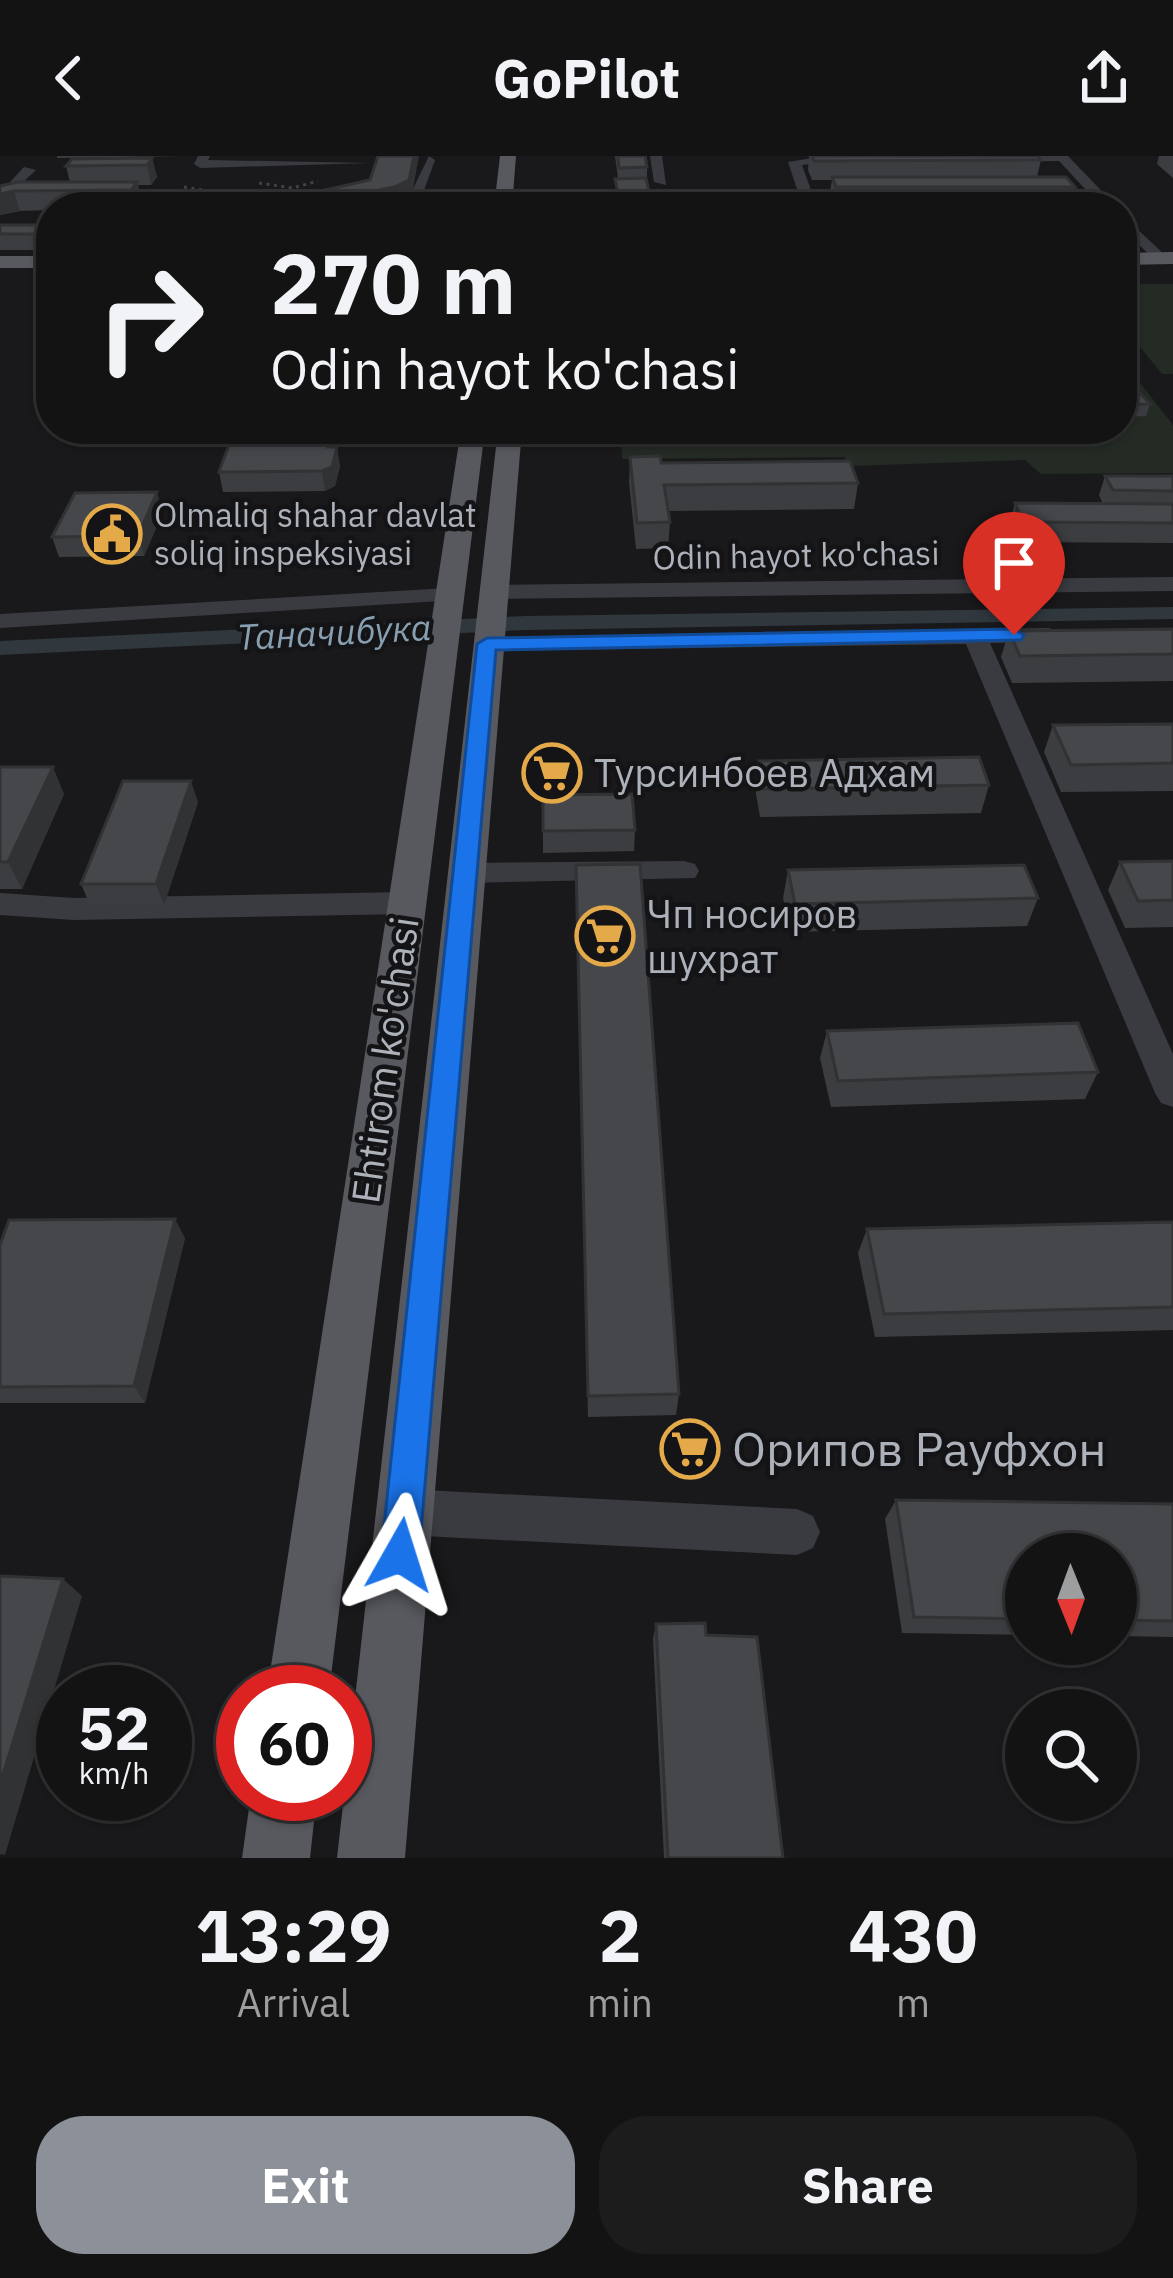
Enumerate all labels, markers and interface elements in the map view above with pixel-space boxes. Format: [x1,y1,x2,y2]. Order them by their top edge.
text: GoPilot [493,43,680,113]
icon: back [36,45,102,111]
icon: share [1071,45,1137,111]
text: 270 m [270,228,516,337]
icon: right [72,240,228,396]
text: Odin hayot ko'chasi [270,334,739,404]
place label: Olmaliq shahar davlat soliq inspeksiyasi [154,493,477,574]
public building icon: Olmaliq shahar davlat soliq inspeksiyasi [81,503,143,565]
pin [963,512,1065,635]
street label: Odin hayot ko'chasi [652,530,940,579]
icon: arrive [981,530,1047,596]
water label: Таначибука [236,603,432,660]
supermarket icon: Турсинбоев Адхам [521,742,583,804]
place label: Турсинбоев Адхам [594,747,935,798]
place label: Чп носиров шухрат [647,888,857,984]
supermarket icon: Чп носиров шухрат [574,905,636,967]
street label: Ehtirom ko'chasi [339,914,430,1206]
place label: Орипов Рауфхон [732,1417,1107,1479]
supermarket icon: Орипов Рауфхон [659,1418,721,1480]
position arrow [337,1492,463,1618]
north arrow [1005,1533,1137,1665]
map controls [1005,1533,1137,1821]
speed limit sign: 60 [216,1665,372,1821]
text: 52 [78,1688,150,1767]
button: search [1005,1689,1137,1821]
text: km/h [79,1753,149,1792]
text: 13:29 [195,1888,392,1982]
text: 2 [598,1888,642,1982]
text: 430 [848,1888,978,1982]
text: Arrival [237,1977,350,2028]
text: min [587,1977,653,2028]
text: m [896,1977,930,2028]
button: Exit [36,2116,575,2254]
button: Share [599,2116,1137,2254]

